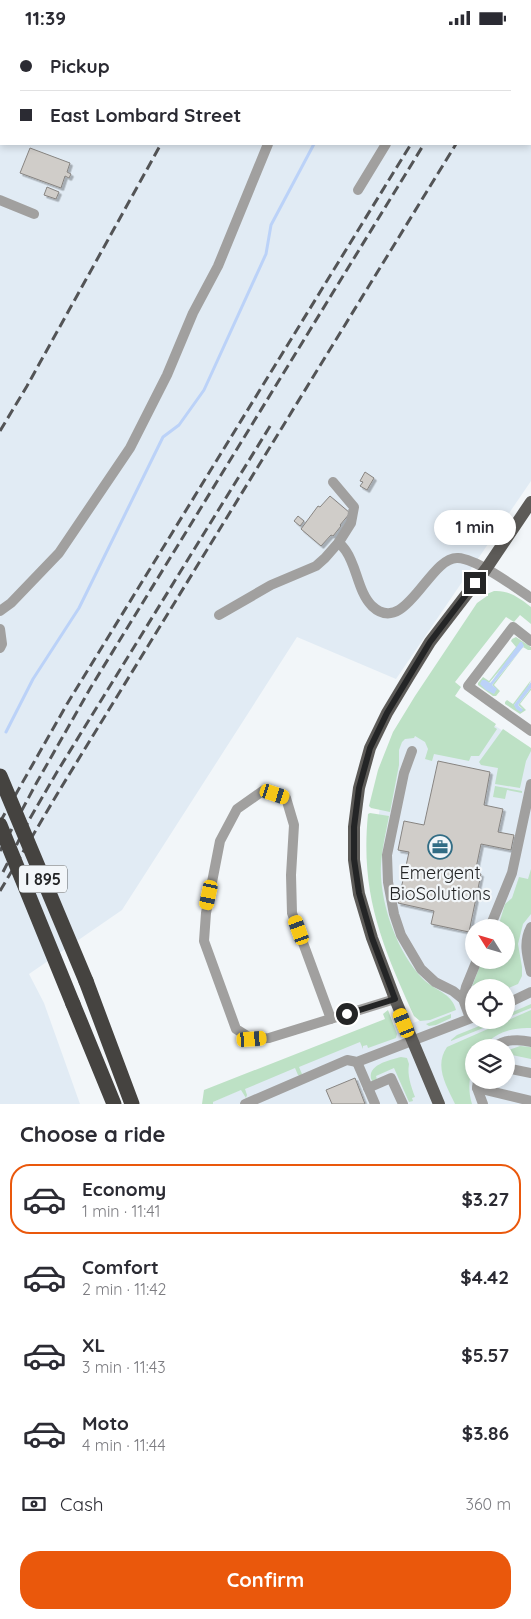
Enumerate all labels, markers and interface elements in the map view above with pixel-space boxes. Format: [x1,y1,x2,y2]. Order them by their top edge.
text: 11:39 [25,6,66,30]
text: Pickup [50,54,110,78]
text: East Lombard Street [50,103,241,127]
callout: 1 min [434,511,516,545]
text: 1 min [456,517,494,537]
route end [464,572,486,594]
car [258,782,291,806]
office icon: Emergent BioSolutions [427,834,453,860]
place label: Emergent BioSolutions [389,861,491,905]
road number: I 895 [19,866,67,893]
car [198,879,219,911]
car [286,913,311,947]
north arrow [465,919,515,969]
map controls [465,919,515,1089]
button: locate [465,979,515,1029]
route start [336,1003,358,1025]
car [391,1006,416,1040]
car [236,1030,267,1048]
button: layers [465,1039,515,1089]
text: Choose a ride [20,1120,165,1148]
icon: car [22,1177,67,1222]
text: Economy [82,1177,166,1201]
text: $3.27 [461,1187,509,1211]
text: 1 min · 11:41 [82,1201,160,1221]
icon: car [22,1255,67,1300]
text: Comfort [82,1255,159,1279]
text: $4.42 [460,1265,509,1289]
text: 2 min · 11:42 [82,1279,166,1299]
icon: car [22,1333,67,1378]
text: XL [82,1333,105,1357]
text: $5.57 [461,1343,509,1367]
text: 3 min · 11:43 [82,1357,166,1377]
icon: car [22,1411,67,1456]
text: Moto [82,1411,129,1435]
text: $3.86 [462,1421,509,1445]
text: 4 min · 11:44 [82,1435,166,1455]
icon: cash [20,1490,48,1518]
text: Cash [60,1492,104,1516]
text: 360 m [466,1494,511,1514]
button: Confirm [20,1551,511,1609]

